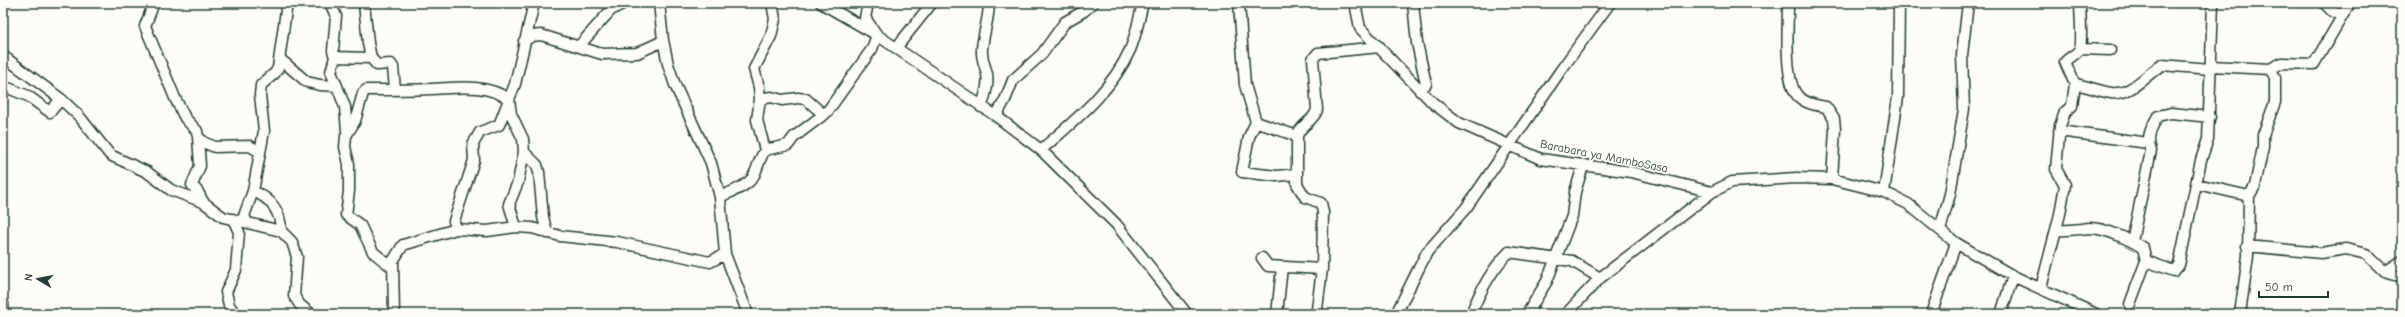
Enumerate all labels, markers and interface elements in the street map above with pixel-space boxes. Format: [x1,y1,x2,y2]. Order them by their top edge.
street label: Barabara ya MamboSasa [1539,137,1669,175]
north arrow [18,259,58,299]
text: N [22,273,36,282]
scale bar [2259,273,2328,299]
text: 50 m [2265,280,2293,294]

